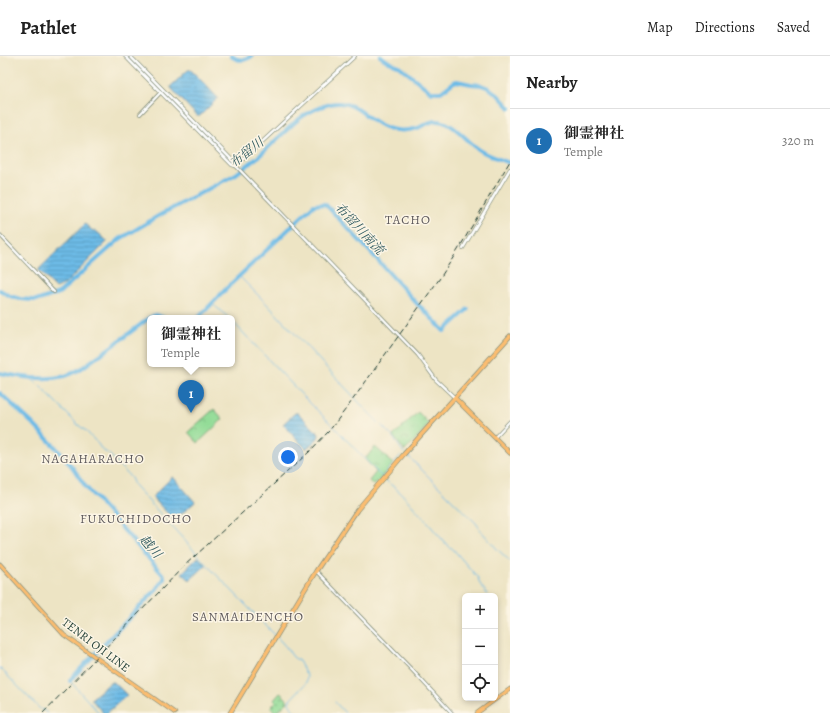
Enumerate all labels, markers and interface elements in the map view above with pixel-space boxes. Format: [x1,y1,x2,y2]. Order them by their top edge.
text: Pathlet [20,15,76,41]
text: Map [647,18,673,37]
text: Directions [695,18,755,37]
text: Saved [777,18,810,37]
text: Nearby [526,71,577,94]
text: 御霊神社 [564,123,624,143]
water label: 布留川 [226,132,268,171]
text: 1 [537,132,541,149]
text: 320 m [782,132,814,149]
text: Temple [564,143,603,160]
water label: 布留川南流 [331,199,389,259]
district label: TACHO [385,211,431,228]
popup [147,315,235,367]
text: 御霊神社 [161,324,221,344]
text: Temple [161,344,200,361]
pin: 1 [178,380,204,413]
your location [278,447,298,467]
district label: NAGAHARACHO [41,450,145,467]
district label: FUKUCHIDOCHO [80,510,192,527]
water label: 越川 [136,531,167,563]
map controls [462,593,498,701]
button: + [462,593,498,629]
district label: SANMAIDENCHO [192,608,304,625]
street label: TENRI OJI LINE [59,614,133,676]
button: − [462,629,498,665]
button: locate [462,665,498,701]

